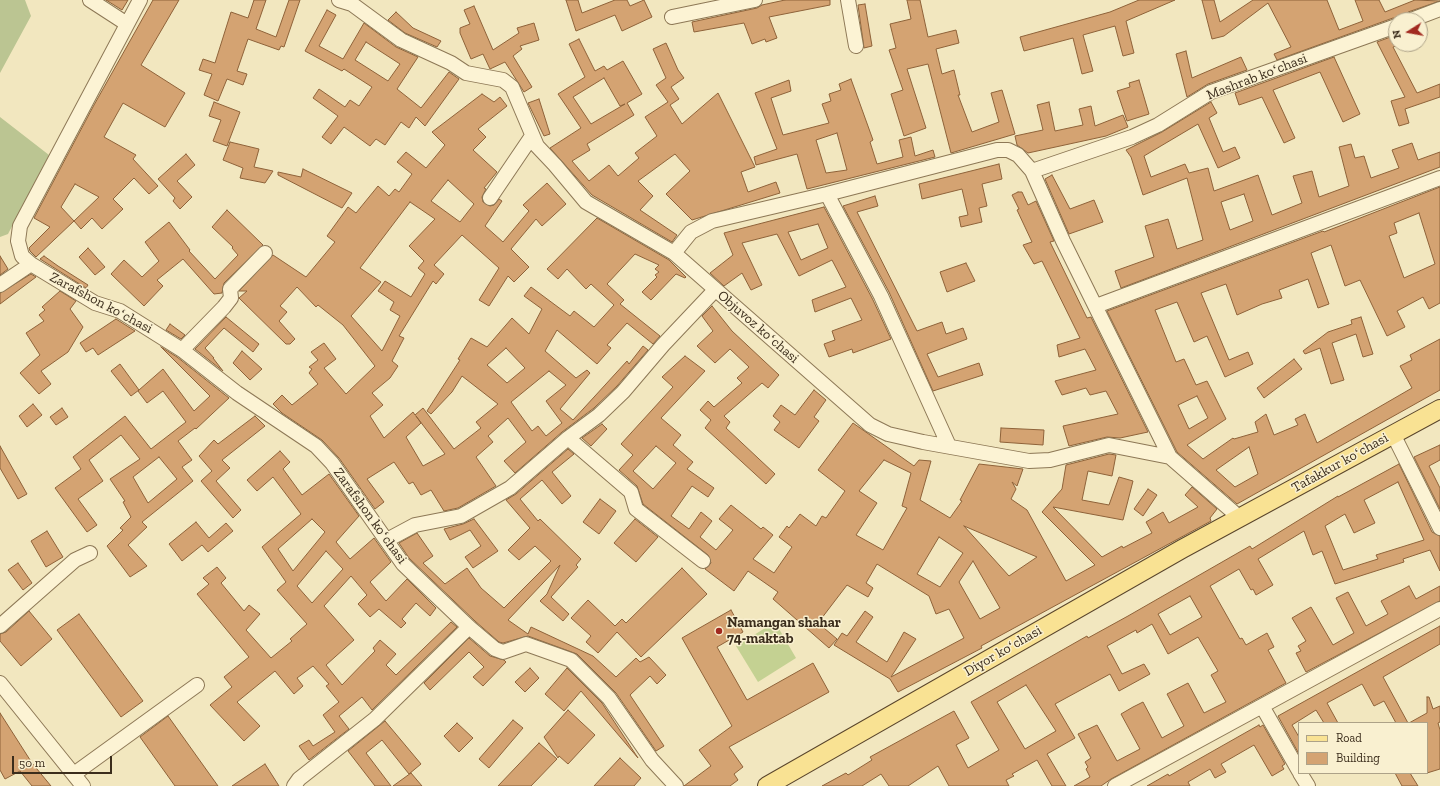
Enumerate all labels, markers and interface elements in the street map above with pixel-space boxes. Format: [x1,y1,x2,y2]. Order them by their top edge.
north arrow [1388,12,1428,52]
text: N [1390,29,1404,40]
street label: Mashrab koʻchasi [1204,50,1310,104]
street label: Zarafshon koʻchasi [47,269,155,337]
street label: Objuvoz koʻchasi [714,287,802,367]
street label: Tafakkur koʻchasi [1289,430,1391,496]
street label: Zarafshon koʻchasi [330,465,410,567]
place label: Namangan shahar 74-maktab [727,615,841,648]
street label: Diyor koʻchasi [961,622,1045,680]
marker: Namangan shahar 74-maktab [714,626,724,636]
legend [1298,722,1428,774]
text: Road [1336,731,1362,745]
scale bar [14,748,114,774]
text: Building [1336,751,1380,765]
text: 50 m [19,756,45,770]

